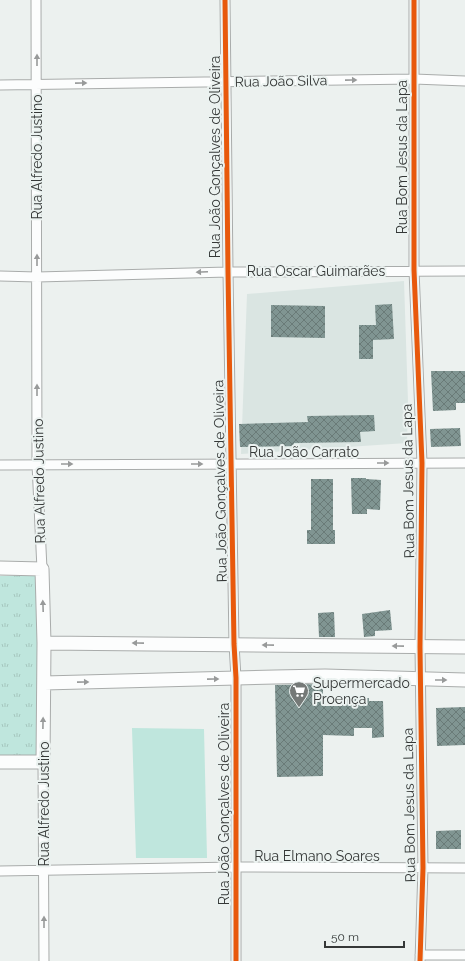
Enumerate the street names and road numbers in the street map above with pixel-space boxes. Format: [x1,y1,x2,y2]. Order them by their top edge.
street label: Rua João Gonçalves de Oliveira [207,56,223,258]
street label: Rua João Silva [235,72,327,90]
street label: Rua Bom Jesus da Lapa [394,80,410,234]
street label: Rua Alfredo Justino [29,94,45,220]
street label: Rua Oscar Guimarães [247,263,386,279]
street label: Rua João Gonçalves de Oliveira [210,380,230,582]
street label: Rua Bom Jesus da Lapa [399,404,417,558]
street label: Rua Alfredo Justino [30,418,48,544]
street label: Rua João Carrato [249,444,359,460]
street label: Rua João Gonçalves de Oliveira [216,703,232,905]
street label: Rua Bom Jesus da Lapa [400,728,418,882]
street label: Rua Alfredo Justino [36,741,52,867]
street label: Rua Elmano Soares [254,848,380,864]

